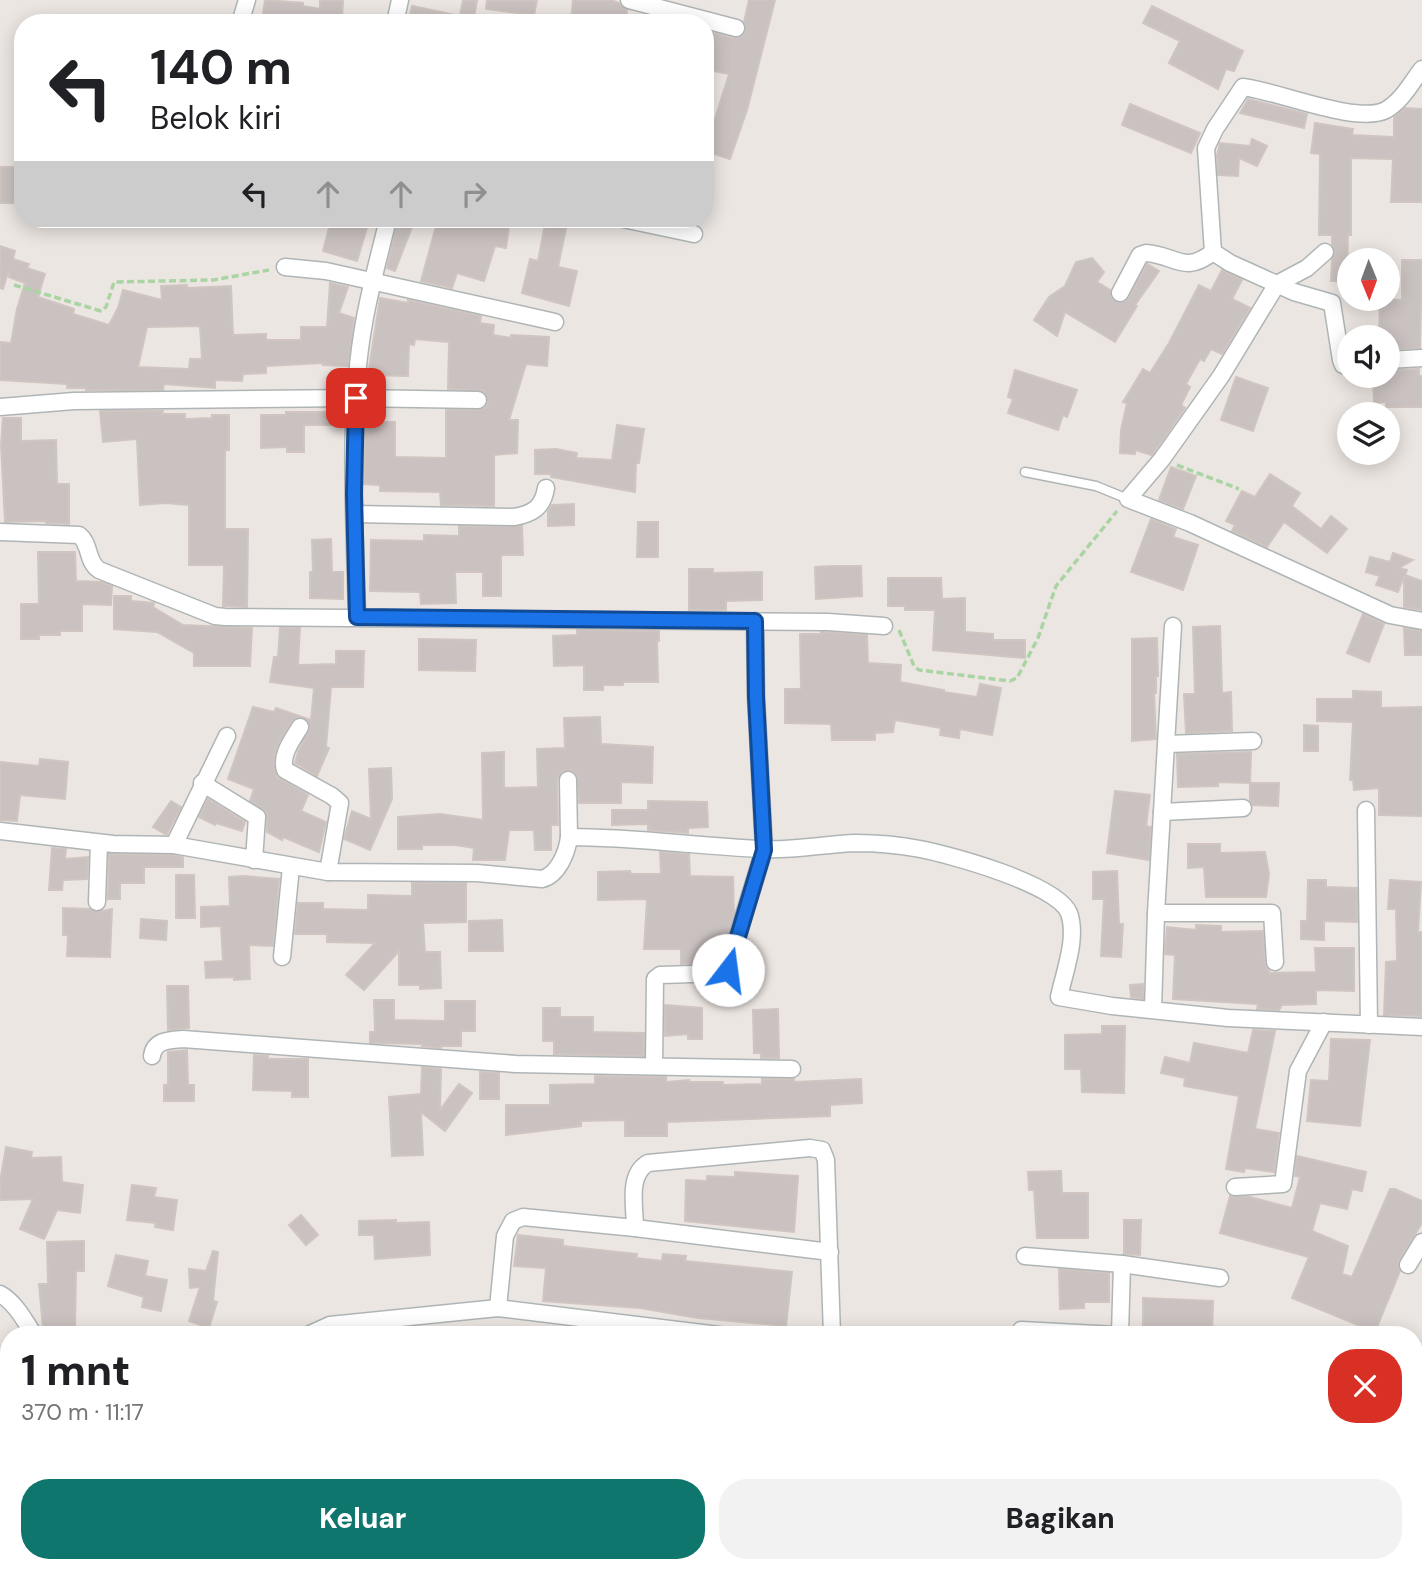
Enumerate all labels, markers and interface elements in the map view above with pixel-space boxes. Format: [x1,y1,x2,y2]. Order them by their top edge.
text: 140 m [150,35,292,99]
icon: left [35,42,126,133]
text: Belok kiri [150,97,282,139]
icon: left [236,175,274,213]
icon: ahead [309,175,347,213]
icon: ahead [382,175,420,213]
icon: right [455,175,493,213]
north arrow [1337,248,1400,312]
map controls [1337,248,1400,465]
button: sound [1337,325,1400,388]
pin [326,368,386,428]
icon: arrive [337,379,375,417]
button: layers [1337,402,1400,465]
position arrow [691,933,765,1007]
text: 1 mnt [21,1343,130,1398]
button: close [1328,1349,1402,1423]
text: 370 m · 11:17 [21,1397,144,1427]
button: Keluar [21,1479,705,1559]
button: Bagikan [719,1479,1402,1559]

